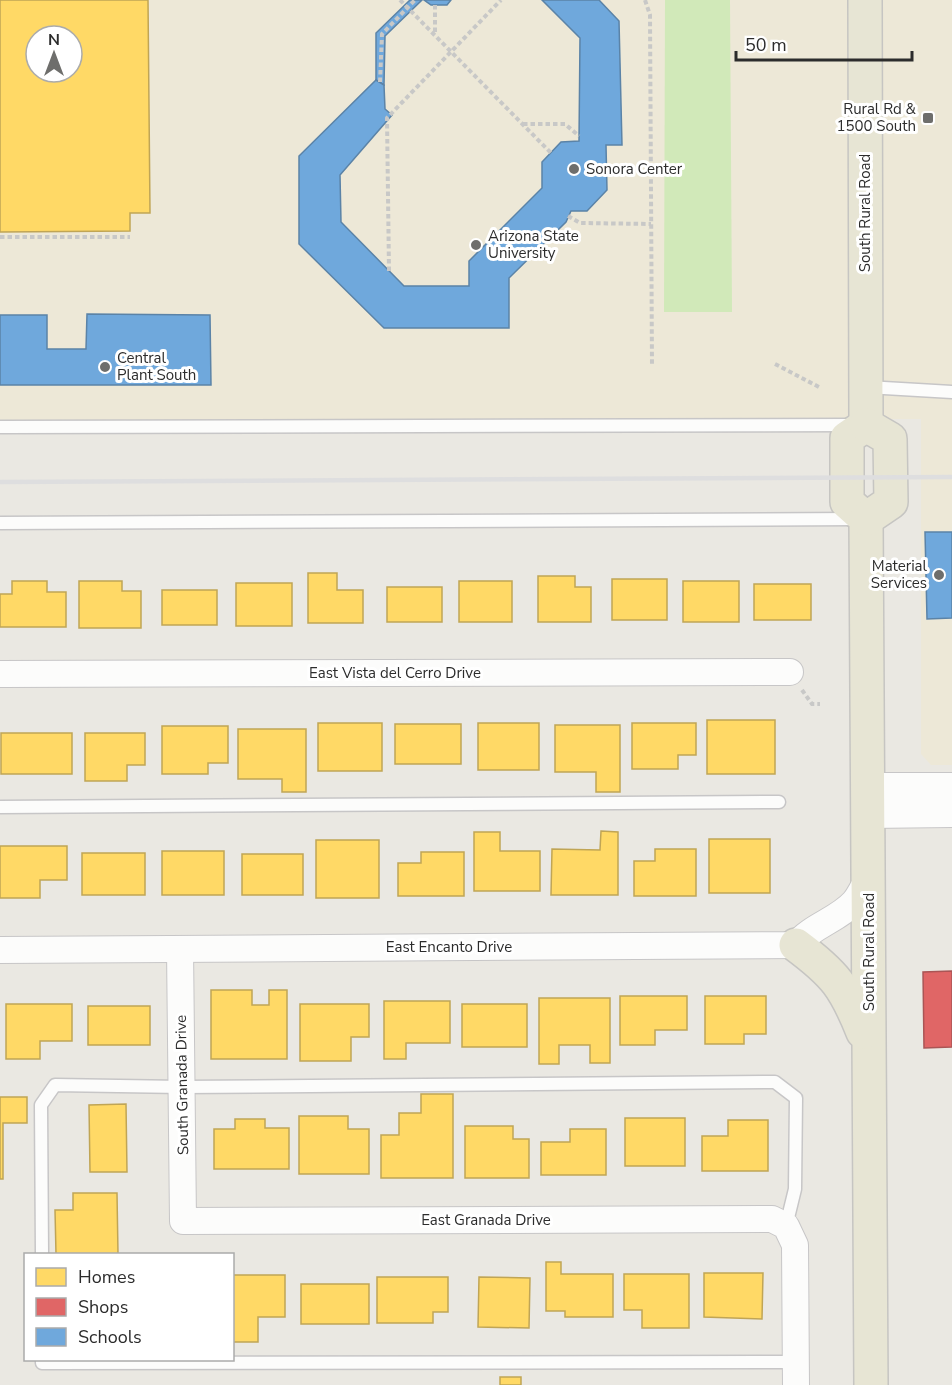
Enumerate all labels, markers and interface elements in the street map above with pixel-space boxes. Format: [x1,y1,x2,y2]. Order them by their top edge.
north arrow [24,24,84,84]
scale bar [736,24,912,62]
text: N [48,29,60,51]
text: 50 m [745,33,787,57]
place label: Rural Rd & 1500 South [836,99,917,136]
marker: Rural Rd & 1500 South [921,111,935,125]
street label: South Rural Road [855,154,875,272]
place label: Sonora Center [586,159,683,179]
marker: Sonora Center [567,162,581,176]
place label: Arizona State University [488,226,579,263]
marker: Arizona State University [469,238,483,252]
place label: Central Plant South [117,348,196,385]
marker: Central Plant South [98,360,112,374]
place label: Material Services [871,556,928,593]
marker: Material Services [932,568,946,582]
street label: East Vista del Cerro Drive [309,663,481,683]
street label: South Rural Road [859,893,879,1011]
street label: East Encanto Drive [386,937,512,957]
street label: South Granada Drive [171,1015,193,1155]
street label: East Granada Drive [421,1210,551,1230]
legend [24,1253,234,1361]
text: Homes [78,1265,135,1289]
text: Shops [78,1295,128,1319]
text: Schools [78,1325,142,1349]

